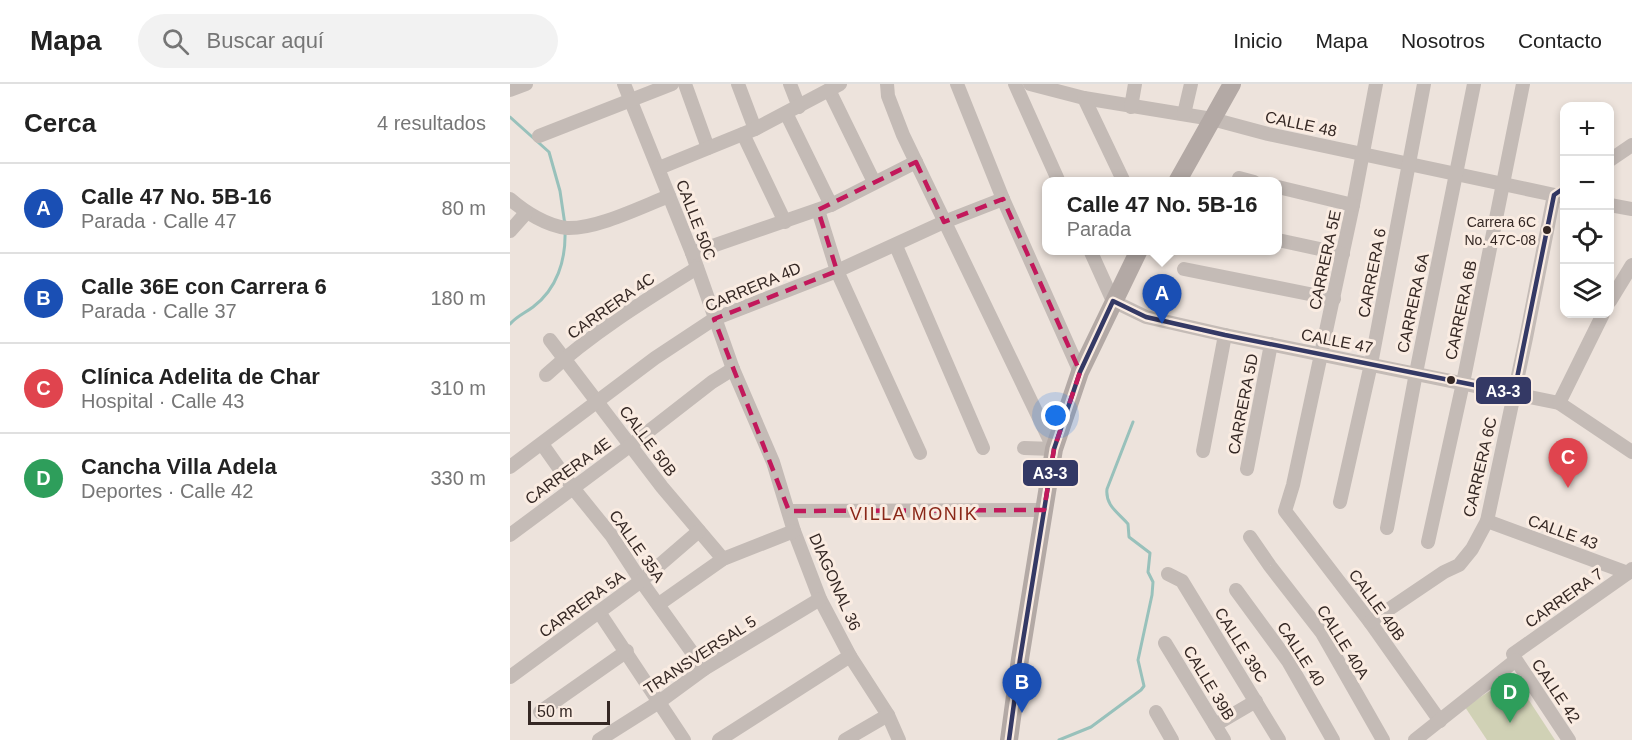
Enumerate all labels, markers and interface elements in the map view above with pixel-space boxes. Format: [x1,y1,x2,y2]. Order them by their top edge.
search box [138,14,558,68]
text: Mapa [30,25,102,56]
icon: search [159,25,192,58]
text: Buscar aquí [207,28,324,53]
text: Inicio [1233,29,1282,52]
text: Mapa [1315,29,1368,52]
text: Nosotros [1401,29,1485,52]
text: Contacto [1518,29,1602,52]
map controls [1560,102,1614,318]
button: + [1560,102,1614,156]
text: Cerca [24,108,96,138]
street label: CALLE 48 [1264,108,1339,140]
text: 4 resultados [377,112,486,134]
button: − [1560,156,1614,210]
popup [1042,177,1282,255]
street label: CALLE 50C [673,178,719,262]
text: Calle 47 No. 5B-16 [81,184,272,209]
text: Calle 47 No. 5B-16 [1067,192,1257,217]
text: A [36,197,51,219]
text: 80 m [442,197,486,219]
street label: CARRERA 5E [1306,209,1344,311]
text: Parada · Calle 47 [81,210,237,232]
button: locate [1560,210,1614,264]
place label: Carrera 6C No. 47C-08 [1464,214,1536,248]
text: Parada [1067,218,1131,240]
marker: Carrera 6C No. 47C-08 [1541,224,1553,236]
street label: CARRERA 6 [1355,227,1389,319]
street label: CARRERA 6A [1394,251,1432,354]
street label: CARRERA 4D [703,259,803,315]
street label: CARRERA 6B [1442,259,1480,361]
button: layers [1560,264,1614,318]
street label: CARRERA 4C [564,270,658,342]
text: Calle 36E con Carrera 6 [81,274,327,299]
pin: A [1142,274,1182,324]
text: B [36,287,51,309]
text: 180 m [430,287,486,309]
text: Parada · Calle 37 [81,300,237,322]
street label: CALLE 47 [1300,326,1375,356]
street label: CARRERA 5D [1225,352,1261,456]
text: Clínica Adelita de Char [81,364,320,389]
unlabelled marker [1445,374,1457,386]
line badge: A3-3 [1475,376,1532,405]
text: C [36,377,51,399]
text: 310 m [430,377,486,399]
text: A3-3 [1486,383,1520,400]
text: Hospital · Calle 43 [81,390,244,412]
your location [1041,401,1070,430]
street label: CALLE 50B [616,402,680,480]
street label: CARRERA 6C [1460,415,1500,519]
street label: CARRERA 4E [522,434,614,508]
pin: C [1548,438,1588,488]
text: Cancha Villa Adela [81,454,277,479]
line badge: A3-3 [1022,459,1079,487]
text: A3-3 [1033,465,1067,482]
text: D [36,467,51,489]
text: 330 m [430,467,486,489]
text: Deportes · Calle 42 [81,480,253,502]
district label: VILLA MONIK [850,504,978,524]
street label: CALLE 35A [606,507,668,585]
street label: CALLE 43 [1526,512,1600,552]
street label: DIAGONAL 36 [806,531,864,633]
street label: CARRERA 7 [1522,565,1606,631]
street label: CALLE 40B [1346,566,1408,644]
street label: CARRERA 5A [536,567,628,641]
street label: CALLE 40A [1314,602,1373,682]
street label: CALLE 39C [1211,605,1271,685]
street label: TRANSVERSAL 5 [641,612,759,698]
street label: CALLE 40 [1274,619,1328,689]
street label: CALLE 39B [1180,643,1238,723]
street label: CALLE 42 [1529,656,1583,726]
pin: B [1002,664,1042,713]
pin: D [1490,674,1530,723]
scale bar [528,698,610,726]
text: 50 m [537,703,573,720]

